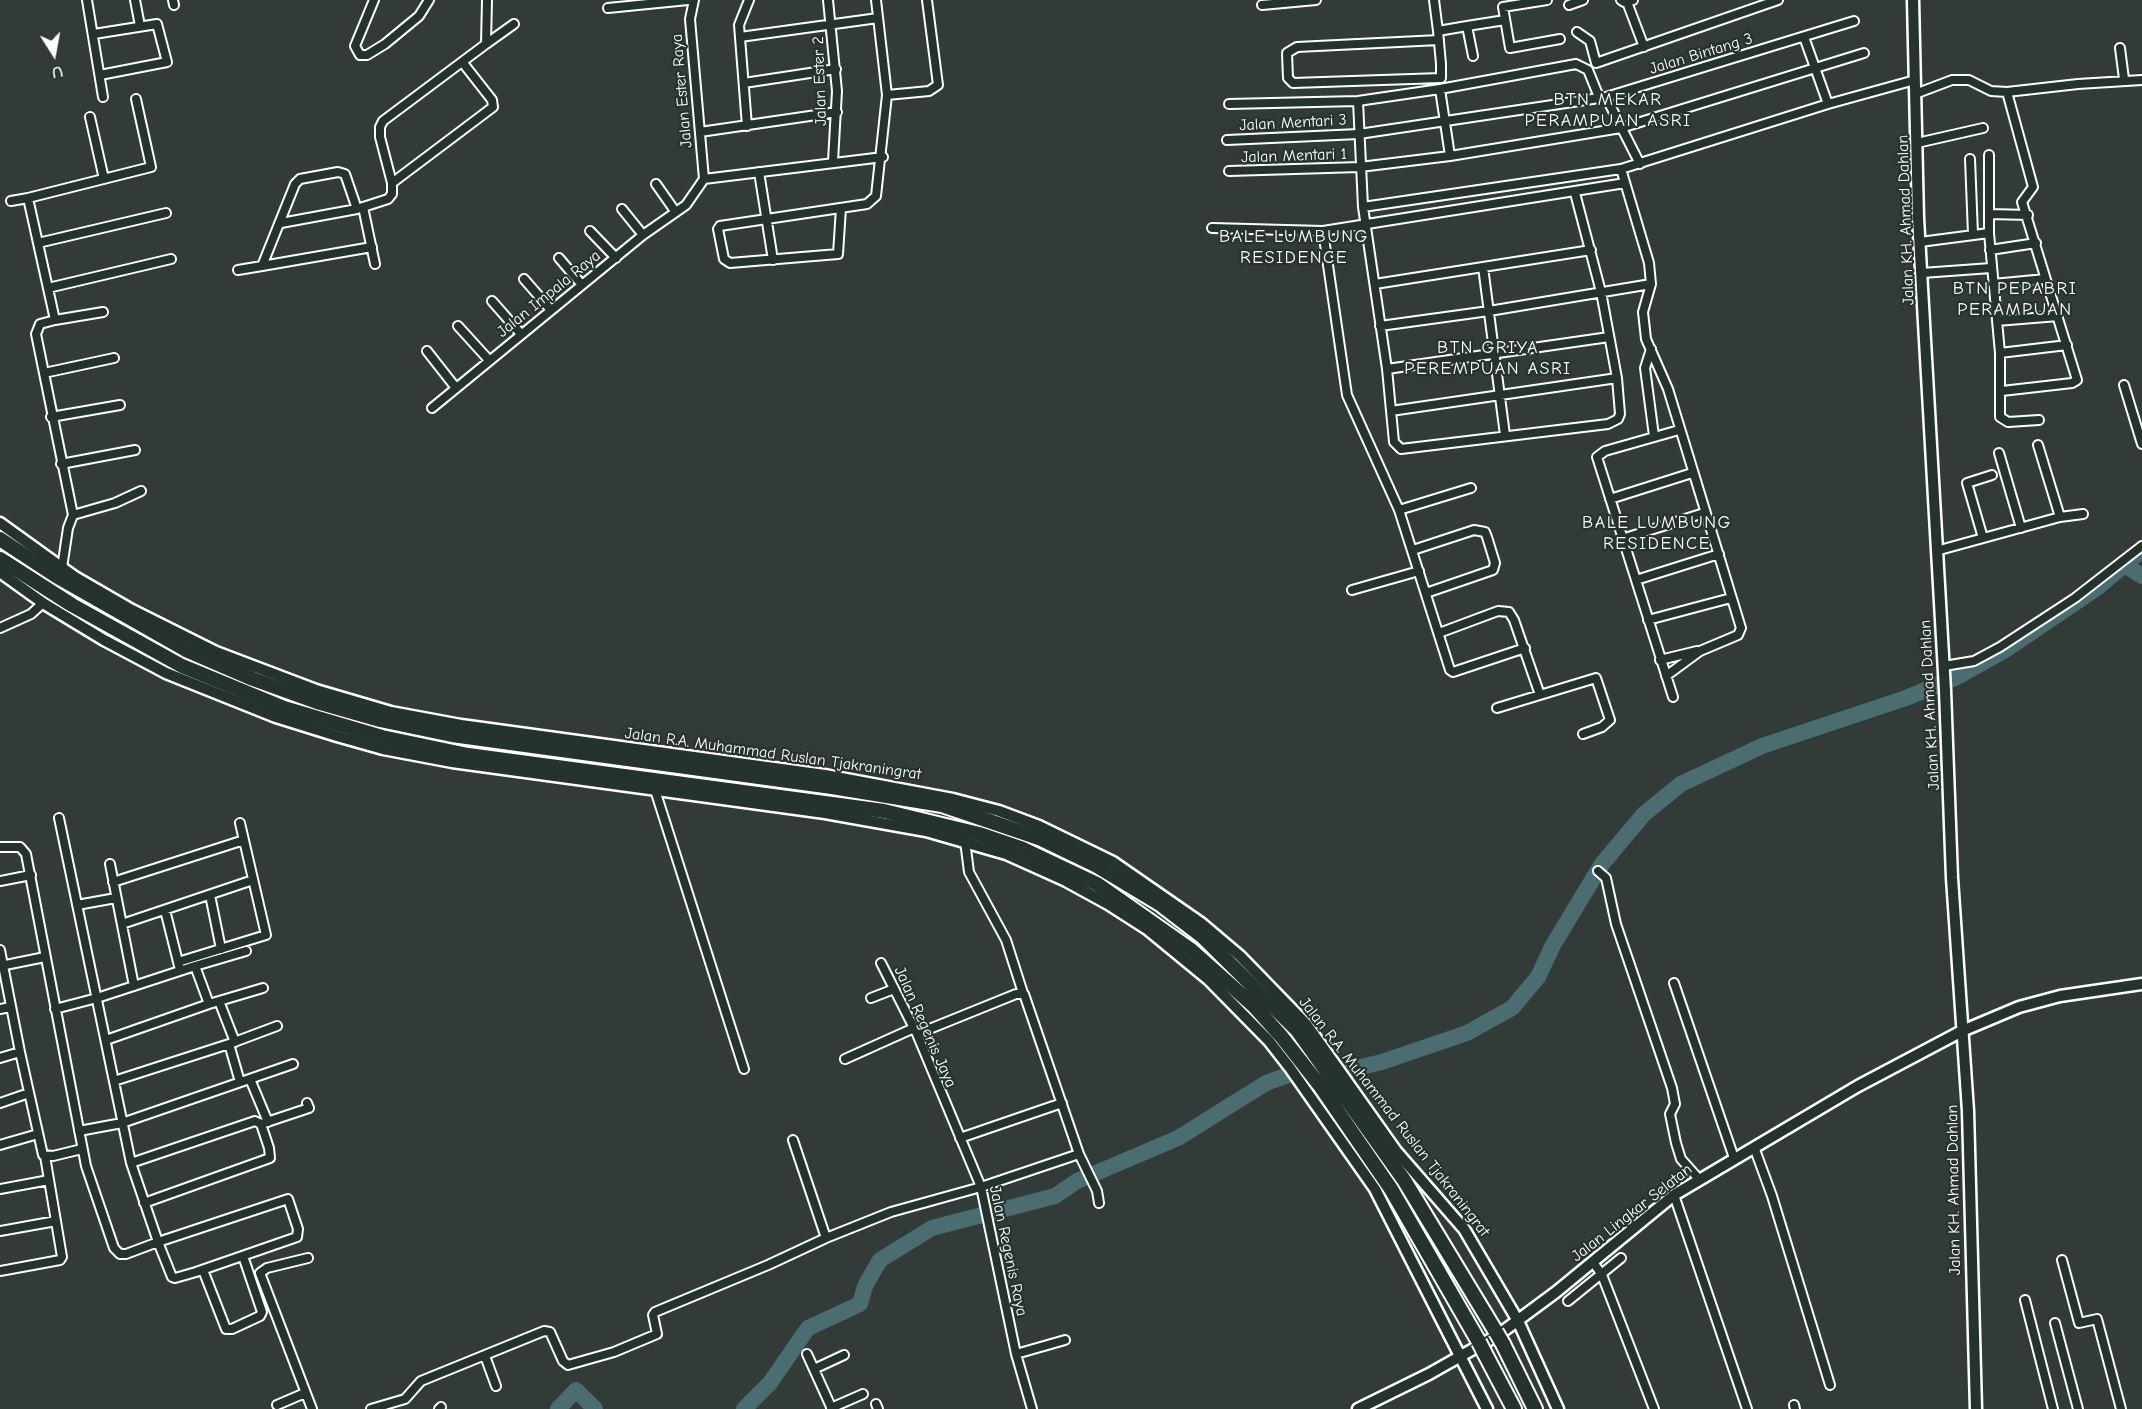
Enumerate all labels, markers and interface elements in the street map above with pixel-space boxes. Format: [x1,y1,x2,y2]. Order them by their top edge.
north arrow [24,24,84,84]
street label: Jalan Bintang 3 [1647,29,1755,79]
street label: Jalan Ester Raya [667,33,697,149]
street label: Jalan Ester 2 [809,36,831,126]
text: U [50,62,64,82]
district label: BTN MEKAR PERAMPUAN ASRI [1525,89,1691,132]
street label: Jalan Mentari 3 [1239,111,1347,135]
street label: Jalan KH. Ahmad Dahlan [1893,134,1919,306]
street label: Jalan Mentari 1 [1241,145,1347,167]
district label: BALE LUMBUNG RESIDENCE [1219,226,1369,268]
street label: Jalan Impala Raya [493,246,605,342]
district label: BTN PEPABRI PERAMPUAN [1953,278,2077,320]
district label: BTN GRIYA PEREMPUAN ASRI [1404,337,1572,380]
district label: BALE LUMBUNG RESIDENCE [1582,512,1732,554]
street label: Jalan KH. Ahmad Dahlan [1916,619,1944,791]
street label: Jalan R.A. Muhammad Ruslan Tjakraningrat [624,724,922,784]
street label: Jalan Regenis Jaya [890,963,960,1091]
street label: Jalan R.A. Muhammad Ruslan Tjakraningrat [1294,993,1494,1241]
street label: Jalan KH. Ahmad Dahlan [1943,1105,1965,1275]
street label: Jalan Lingkar Selatan [1568,1160,1696,1266]
street label: Jalan Regenis Raya [985,1184,1031,1318]

